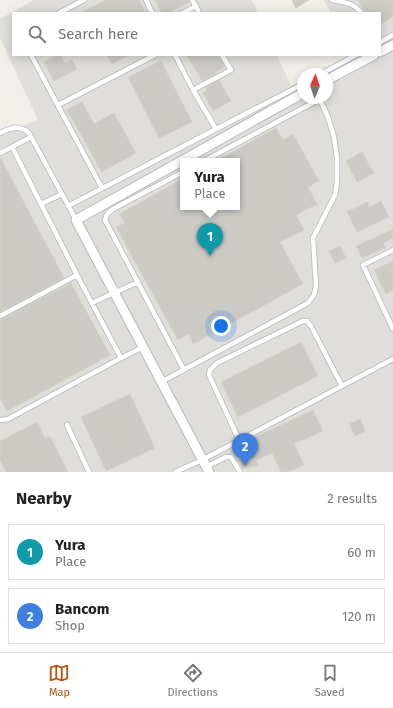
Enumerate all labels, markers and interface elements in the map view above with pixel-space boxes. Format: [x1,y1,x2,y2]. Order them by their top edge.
search box [12,12,381,56]
icon: search [26,23,48,45]
text: Search here [58,25,138,43]
north arrow [297,68,333,104]
popup [180,158,240,210]
text: Yura [194,168,225,186]
text: Place [194,186,226,201]
pin: 1 [197,223,223,256]
your location [211,316,231,336]
pin: 2 [232,433,258,466]
text: Nearby [16,488,71,509]
text: 2 results [327,491,377,506]
text: Yura [55,536,85,554]
text: 1 [27,545,33,560]
text: 60 m [347,545,376,560]
text: Place [55,554,86,569]
text: Bancom [55,600,109,618]
text: 2 [27,609,33,624]
text: 120 m [342,609,376,624]
text: Shop [55,618,85,633]
tab: Map [48,662,70,699]
tab: Directions [167,662,218,699]
tab: Saved [315,662,345,699]

